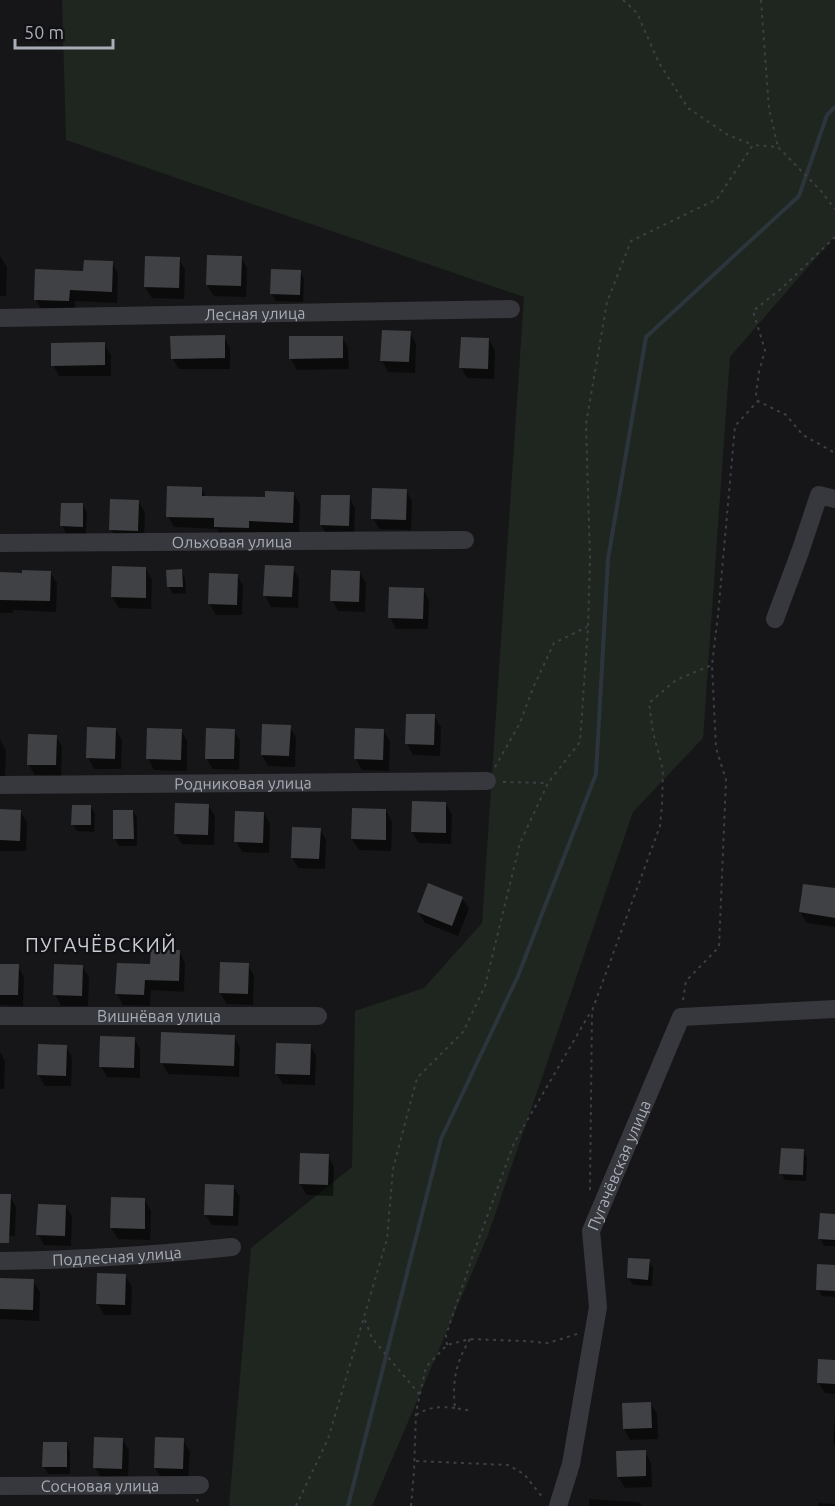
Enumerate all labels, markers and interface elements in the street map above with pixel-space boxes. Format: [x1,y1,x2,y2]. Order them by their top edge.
scale bar [15,12,112,50]
text: 50 m [24,22,64,42]
street label: Лесная улица [204,304,306,323]
street label: Ольховая улица [172,532,292,551]
street label: Родниковая улица [174,773,312,793]
district label: ПУГАЧЁВСКИЙ [25,933,177,956]
street label: Вишнёвая улица [97,1007,221,1025]
street label: Пугачёвская улица [583,1097,654,1233]
street label: Подлесная улица [52,1243,182,1269]
street label: Сосновая улица [41,1476,159,1495]

